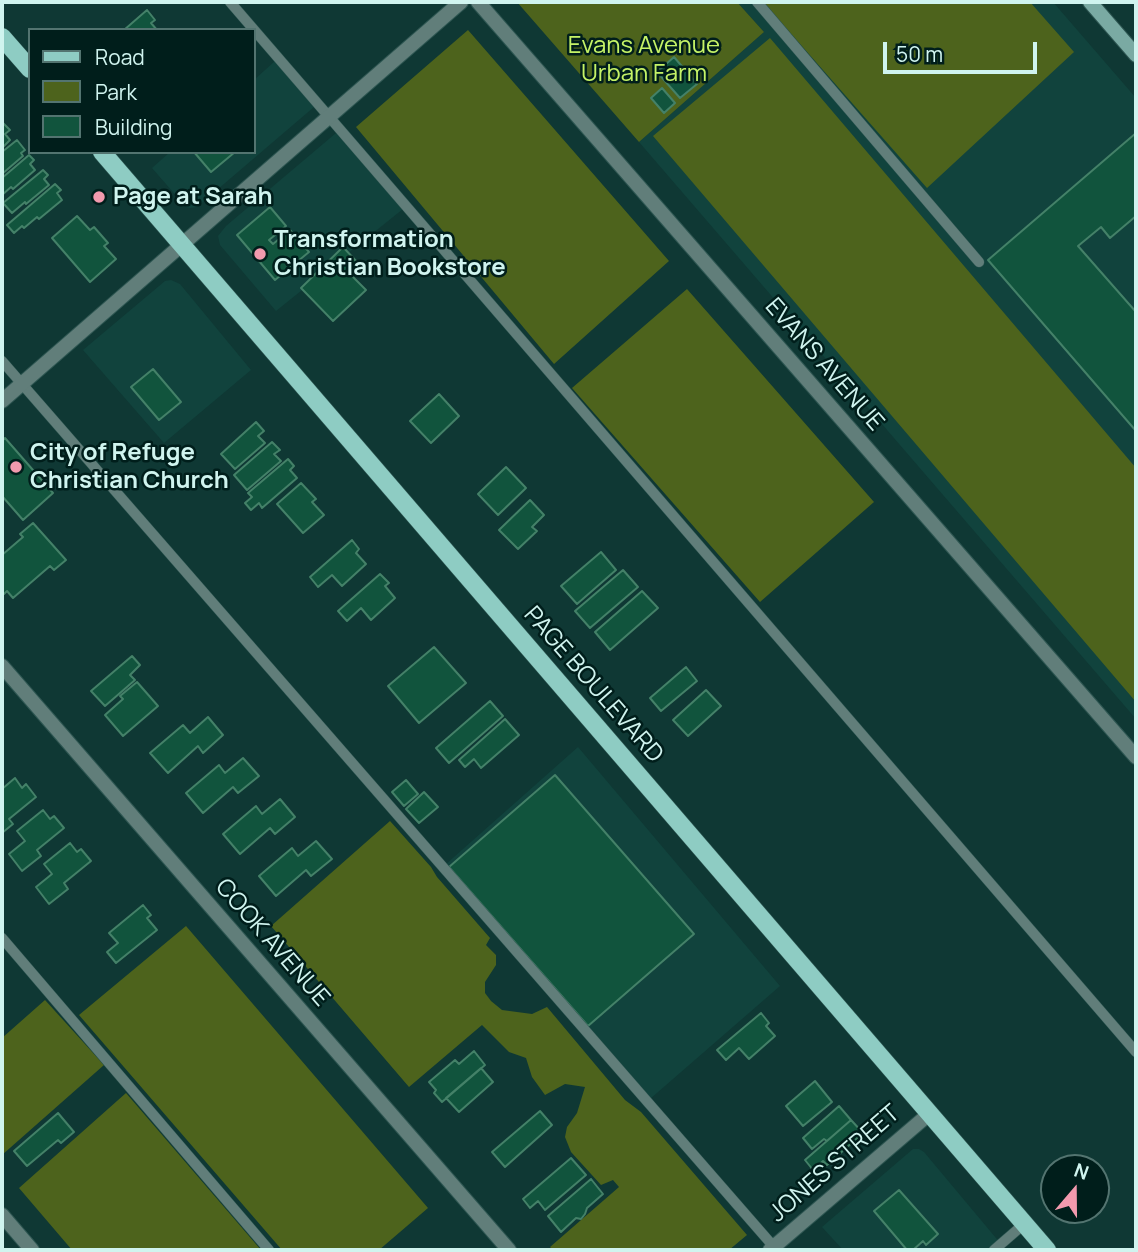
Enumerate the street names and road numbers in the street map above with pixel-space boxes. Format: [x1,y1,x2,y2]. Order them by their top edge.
street label: EVANS AVENUE [759,293,889,437]
street label: PAGE BOULEVARD [517,601,669,769]
street label: COOK AVENUE [209,873,335,1013]
street label: JONES STREET [764,1100,906,1228]

